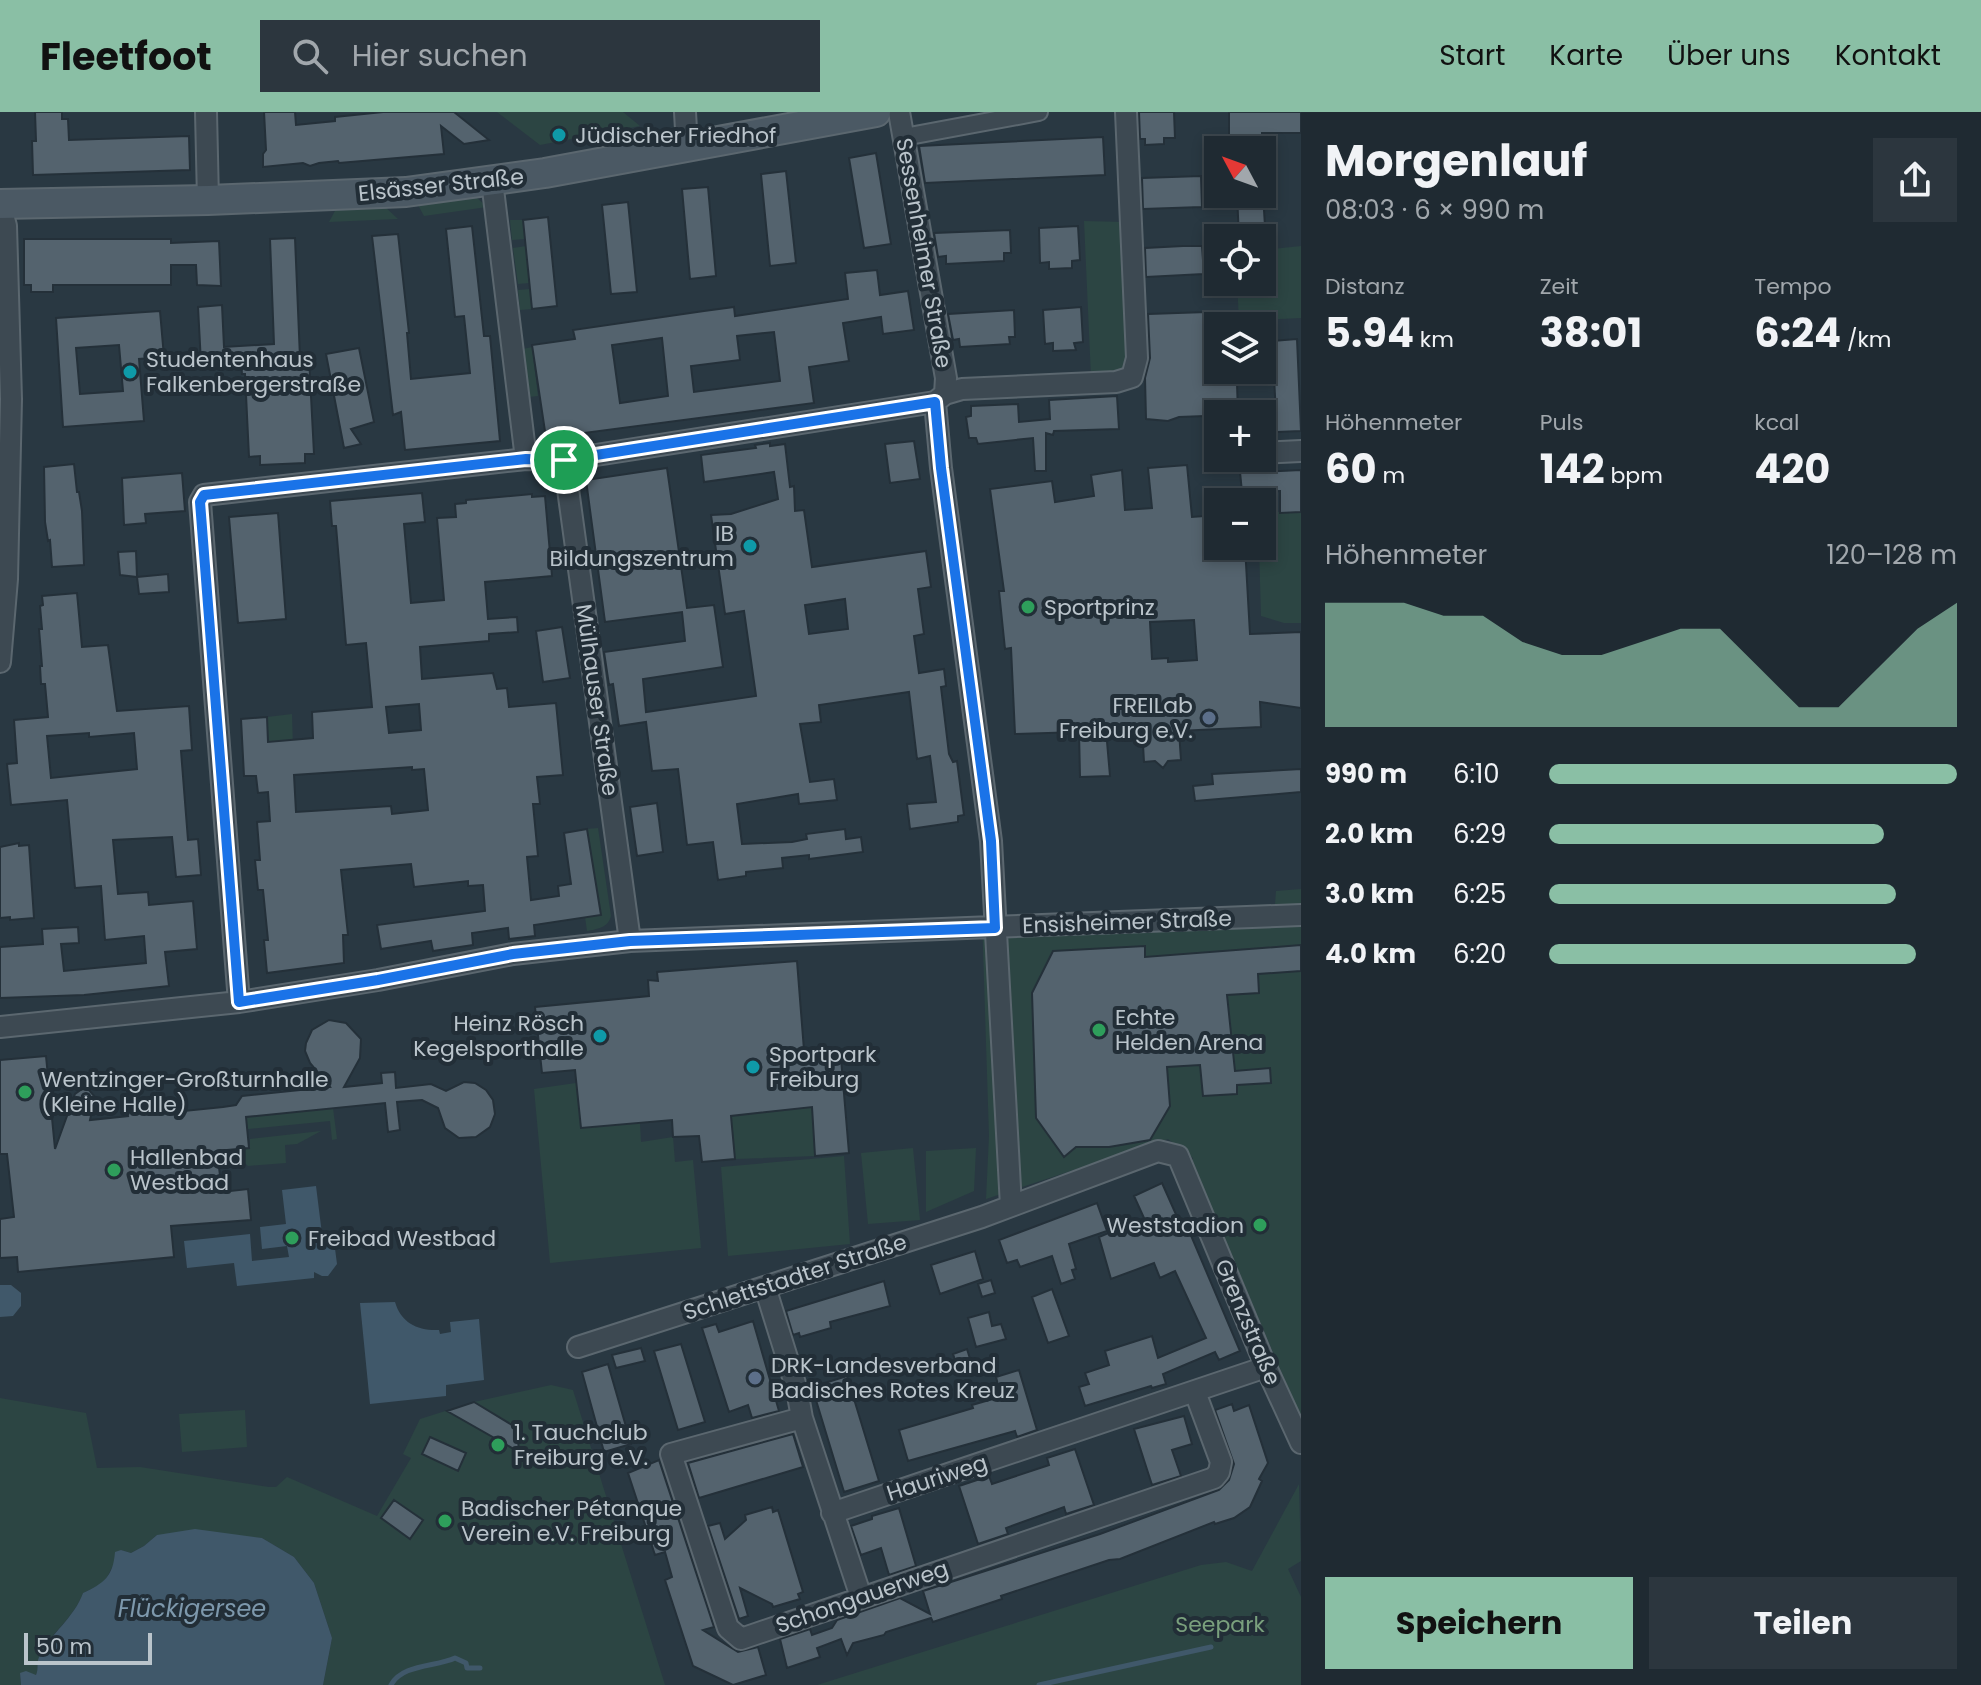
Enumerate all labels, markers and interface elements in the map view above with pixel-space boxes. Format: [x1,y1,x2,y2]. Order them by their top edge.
search box [260,20,820,92]
text: Fleetfoot [40,30,212,83]
icon: search [288,34,332,78]
text: Hier suchen [352,34,528,77]
text: Start [1439,36,1505,75]
text: Karte [1549,36,1623,75]
text: Über uns [1667,36,1791,75]
text: Kontakt [1835,36,1941,75]
place label: Jüdischer Friedhof [575,120,776,151]
marker: Jüdischer Friedhof [550,126,568,144]
text: Morgenlauf [1325,130,1587,191]
street label: Sessenheimer Straße [888,135,960,371]
north arrow [1204,136,1276,208]
map controls [1204,136,1276,560]
button: share [1873,138,1957,222]
street label: Elsässer Straße [357,161,525,209]
text: 08:03 · 6 × 990 m [1325,192,1544,228]
button: locate [1204,224,1276,296]
text: Distanz [1325,271,1404,302]
text: Zeit [1540,271,1579,302]
text: Tempo [1754,271,1831,302]
text: 5.94 [1325,305,1414,361]
text: 38:01 [1540,305,1642,361]
text: 6:24 [1754,305,1841,361]
button: layers [1204,312,1276,384]
text: km [1414,324,1454,355]
text: /km [1841,324,1891,355]
place label: Studentenhaus Falkenbergerstraße [146,344,361,400]
marker: Studentenhaus Falkenbergerstraße [121,363,139,381]
button: + [1204,400,1276,472]
text: Höhenmeter [1325,407,1462,438]
text: Puls [1540,407,1583,438]
text: kcal [1754,407,1799,438]
pin [530,426,598,494]
icon: arrive [542,438,586,482]
text: 60 [1325,441,1377,497]
text: 142 [1540,441,1605,497]
text: 420 [1754,441,1830,497]
text: m [1377,460,1405,491]
text: bpm [1605,460,1663,491]
button: − [1204,488,1276,560]
place label: IB Bildungszentrum [550,518,734,574]
marker: IB Bildungszentrum [741,537,759,555]
text: Höhenmeter [1325,537,1487,573]
text: 120–128 m [1826,537,1957,573]
place label: Sportprinz [1044,592,1155,623]
marker: Sportprinz [1019,598,1037,616]
street label: Mülhauser Straße [568,602,626,798]
place label: FREILab Freiburg e.V. [1059,690,1193,746]
marker: FREILab Freiburg e.V. [1200,709,1218,727]
text: 990 m [1325,756,1407,792]
text: 6:10 [1453,756,1500,792]
text: 2.0 km [1325,816,1413,852]
text: 6:29 [1453,816,1506,852]
text: 3.0 km [1325,876,1414,912]
text: 6:25 [1453,876,1506,912]
street label: Ensisheimer Straße [1022,903,1232,941]
text: 4.0 km [1325,936,1416,972]
text: 6:20 [1453,936,1506,972]
place label: Echte Helden Arena [1115,1002,1263,1058]
place label: Heinz Rösch Kegelsporthalle [413,1008,584,1064]
marker: Echte Helden Arena [1090,1021,1108,1039]
marker: Heinz Rösch Kegelsporthalle [591,1027,609,1045]
place label: Sportpark Freiburg [769,1039,877,1095]
marker: Sportpark Freiburg [744,1058,762,1076]
place label: Wentzinger-Großturnhalle (Kleine Halle) [41,1064,329,1120]
marker: Wentzinger-Großturnhalle (Kleine Halle) [16,1083,34,1101]
place label: Hallenbad Westbad [130,1142,243,1198]
marker: Hallenbad Westbad [105,1161,123,1179]
place label: Weststadion [1107,1210,1244,1241]
marker: Weststadion [1251,1216,1269,1234]
place label: Freibad Westbad [308,1223,496,1254]
street label: Schlettstadter Straße [679,1226,911,1328]
marker: Freibad Westbad [283,1229,301,1247]
street label: Grenzstraße [1208,1254,1288,1390]
place label: DRK-Landesverband Badisches Rotes Kreuz [771,1350,1015,1406]
marker: DRK-Landesverband Badisches Rotes Kreuz [746,1369,764,1387]
place label: 1. Tauchclub Freiburg e.V. [514,1417,648,1473]
marker: 1. Tauchclub Freiburg e.V. [489,1436,507,1454]
street label: Hauriweg [883,1447,991,1509]
place label: Badischer Pétanque Verein e.V. Freiburg [461,1493,682,1549]
marker: Badischer Pétanque Verein e.V. Freiburg [436,1512,454,1530]
street label: Schongauerweg [772,1553,952,1641]
button: Speichern [1325,1577,1633,1669]
button: Teilen [1649,1577,1957,1669]
water label: Flückigersee [118,1592,266,1625]
park label: Seepark [1175,1609,1265,1640]
scale bar [24,1629,152,1665]
text: 50 m [36,1631,92,1662]

